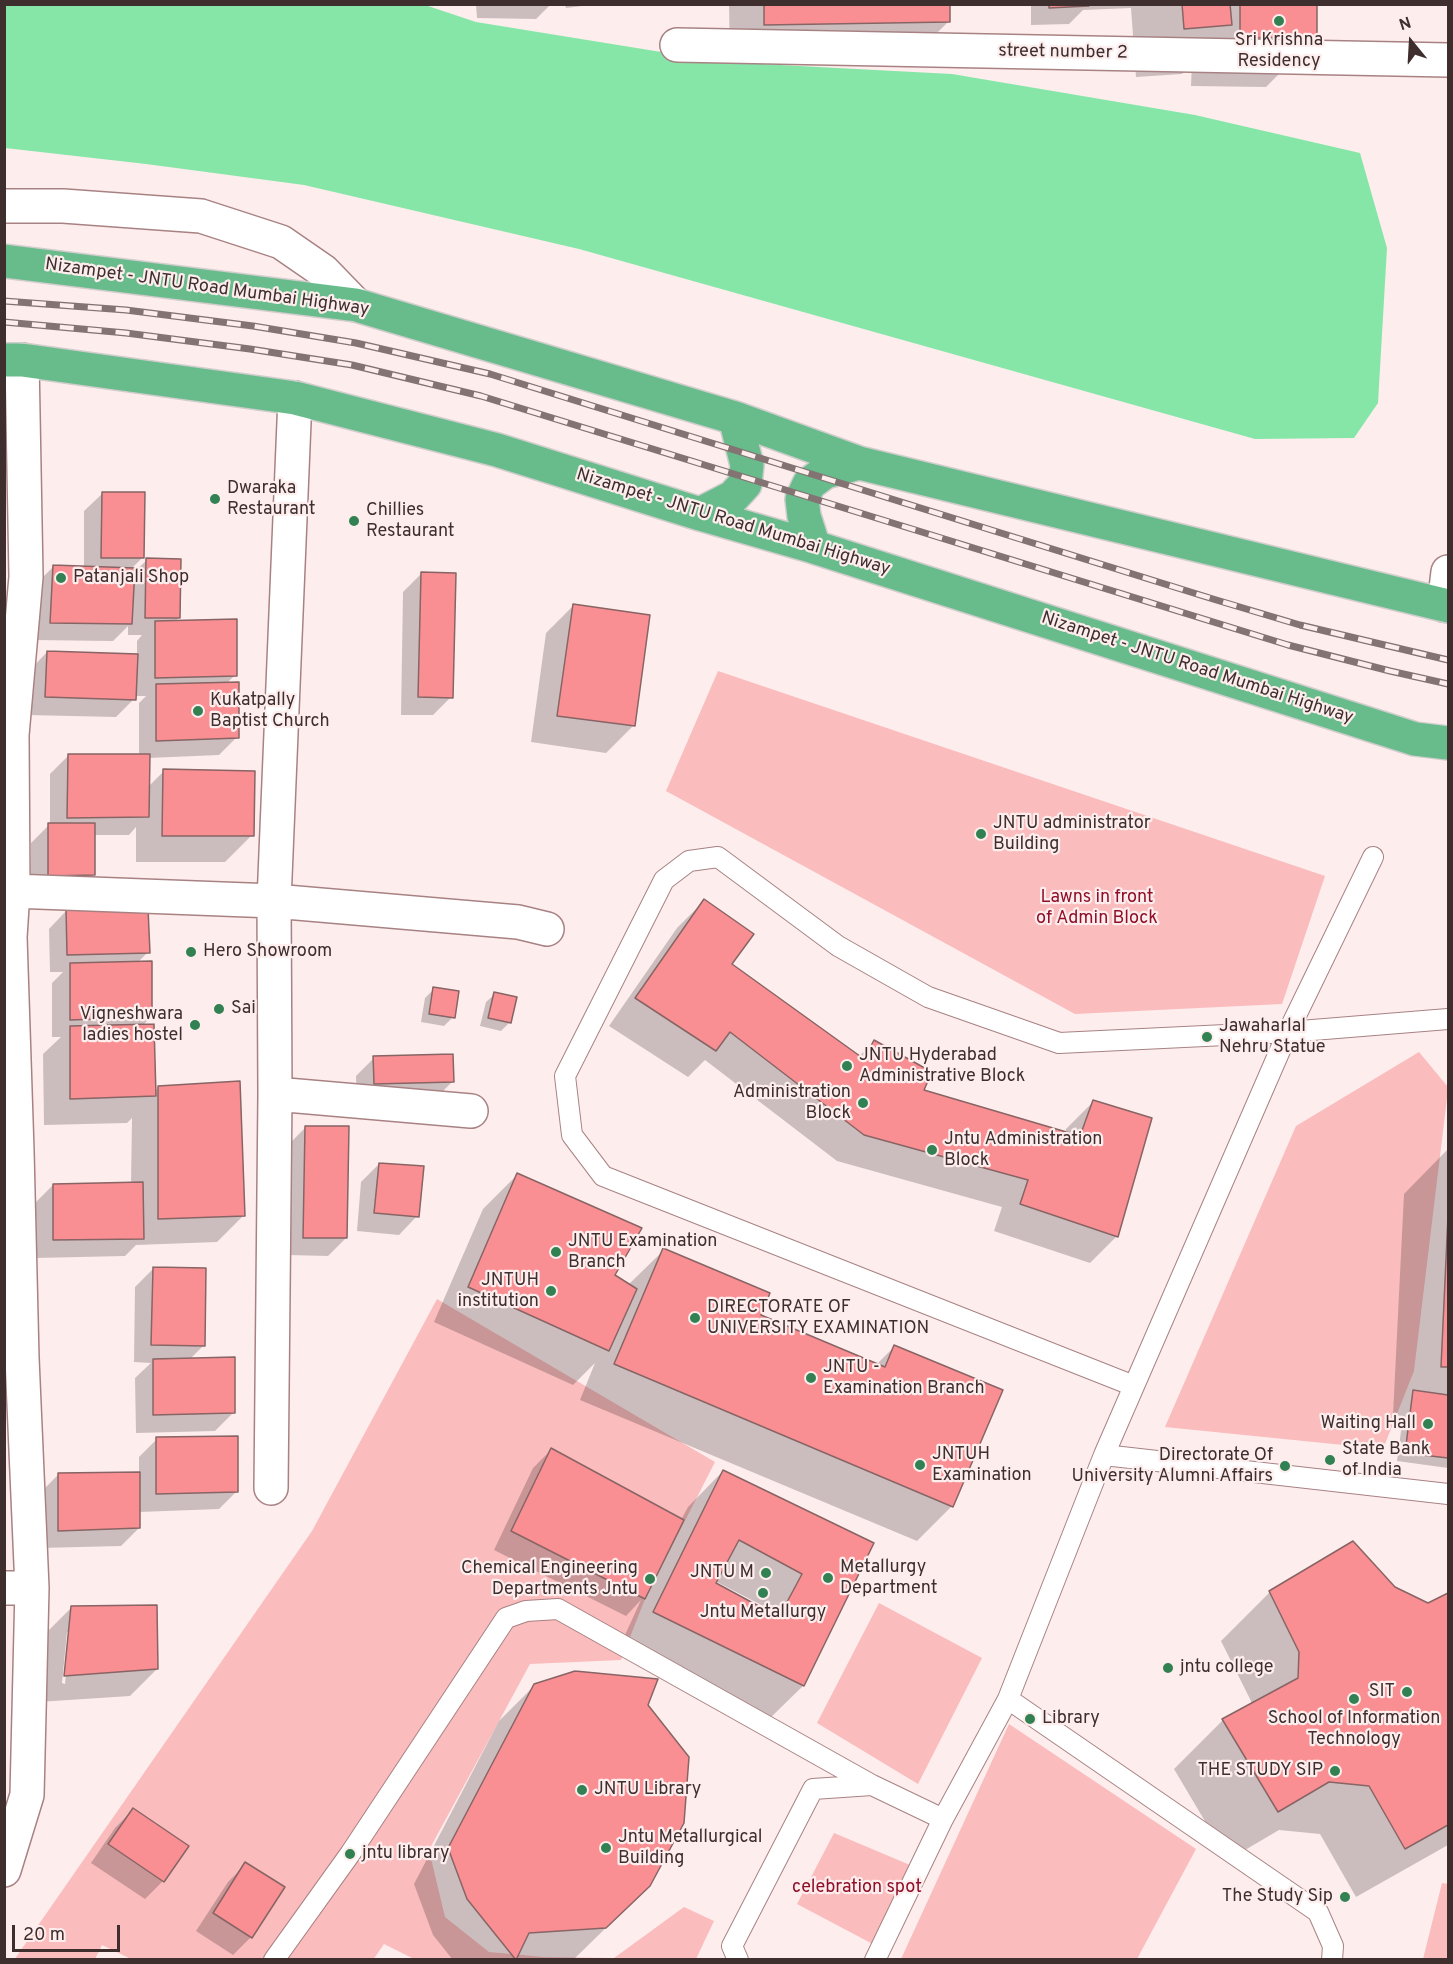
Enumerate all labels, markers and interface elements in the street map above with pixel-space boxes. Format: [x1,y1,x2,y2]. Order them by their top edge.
north arrow [1381,12,1441,72]
marker: Sri Krishna Residency [1272,14,1286,28]
text: N [1397,14,1414,36]
place label: Sri Krishna Residency [1235,30,1323,72]
street label: street number 2 [998,41,1128,65]
street label: Nizampet - JNTU Road Mumbai Highway [44,255,370,321]
street label: Nizampet - JNTU Road Mumbai Highway [573,465,893,581]
place label: Dwaraka Restaurant [227,478,316,520]
marker: Dwaraka Restaurant [208,492,222,506]
place label: Chillies Restaurant [366,500,455,542]
marker: Chillies Restaurant [347,514,361,528]
place label: Patanjali Shop [73,567,189,589]
marker: Patanjali Shop [54,571,68,585]
street label: Nizampet - JNTU Road Mumbai Highway [1038,608,1356,730]
place label: Kukatpally Baptist Church [210,690,330,732]
marker: Kukatpally Baptist Church [191,704,205,718]
place label: JNTU administrator Building [993,813,1151,856]
marker: JNTU administrator Building [974,827,988,841]
park label: Lawns in front of Admin Block [1036,887,1158,930]
place label: Hero Showroom [203,941,332,963]
marker: Hero Showroom [184,945,198,959]
place label: Sai [231,998,256,1020]
marker: Sai [212,1002,226,1016]
place label: Vigneshwara ladies hostel [80,1004,183,1046]
place label: Jawaharlal Nehru Statue [1219,1016,1326,1058]
marker: Vigneshwara ladies hostel [188,1018,202,1032]
marker: Jawaharlal Nehru Statue [1200,1030,1214,1044]
place label: JNTU Hyderabad Administrative Block [859,1045,1025,1088]
marker: JNTU Hyderabad Administrative Block [840,1059,854,1073]
place label: Administration Block [733,1082,851,1124]
marker: Administration Block [856,1096,870,1110]
place label: Jntu Administration Block [944,1129,1102,1172]
marker: Jntu Administration Block [925,1143,939,1157]
place label: JNTU Examination Branch [568,1231,717,1274]
marker: JNTU Examination Branch [549,1245,563,1259]
place label: JNTUH institution [457,1270,539,1312]
marker: JNTUH institution [544,1284,558,1298]
place label: DIRECTORATE OF UNIVERSITY EXAMINATION [707,1297,929,1340]
marker: DIRECTORATE OF UNIVERSITY EXAMINATION [688,1311,702,1325]
place label: JNTU - Examination Branch [823,1357,985,1400]
marker: JNTU - Examination Branch [804,1371,818,1385]
place label: Waiting Hall [1321,1413,1416,1435]
marker: Waiting Hall [1421,1417,1435,1431]
place label: State Bank of India [1342,1439,1430,1482]
place label: JNTUH Examination [932,1444,1032,1486]
place label: Directorate Of University Alumni Affairs [1072,1445,1273,1488]
marker: State Bank of India [1323,1453,1337,1467]
marker: JNTUH Examination [913,1458,927,1472]
marker: Directorate Of University Alumni Affairs [1278,1459,1292,1473]
place label: Metallurgy Department [840,1557,937,1600]
place label: Chemical Engineering Departments Jntu [461,1558,638,1600]
place label: JNTU M [690,1562,754,1584]
marker: JNTU M [759,1566,773,1580]
marker: Metallurgy Department [821,1571,835,1585]
marker: Chemical Engineering Departments Jntu [643,1572,657,1586]
marker: Jntu Metallurgy [756,1586,770,1600]
place label: Jntu Metallurgy [700,1602,826,1624]
place label: jntu college [1180,1657,1274,1679]
marker: jntu college [1161,1661,1175,1675]
place label: SIT [1369,1681,1395,1703]
marker: SIT [1400,1685,1414,1699]
marker: School of Information Technology [1347,1692,1361,1706]
place label: Library [1042,1708,1100,1730]
place label: School of Information Technology [1268,1708,1440,1750]
marker: Library [1023,1712,1037,1726]
place label: THE STUDY SIP [1197,1760,1323,1782]
marker: THE STUDY SIP [1328,1764,1342,1778]
place label: JNTU Library [594,1779,701,1801]
marker: JNTU Library [575,1783,589,1797]
place label: Jntu Metallurgical Building [618,1827,762,1870]
marker: Jntu Metallurgical Building [599,1841,613,1855]
place label: jntu library [362,1843,449,1865]
marker: jntu library [343,1847,357,1861]
park label: celebration spot [792,1877,922,1899]
place label: The Study Sip [1222,1886,1333,1908]
marker: The Study Sip [1338,1890,1352,1904]
scale bar [15,1913,123,1951]
text: 20 m [23,1924,65,1947]

